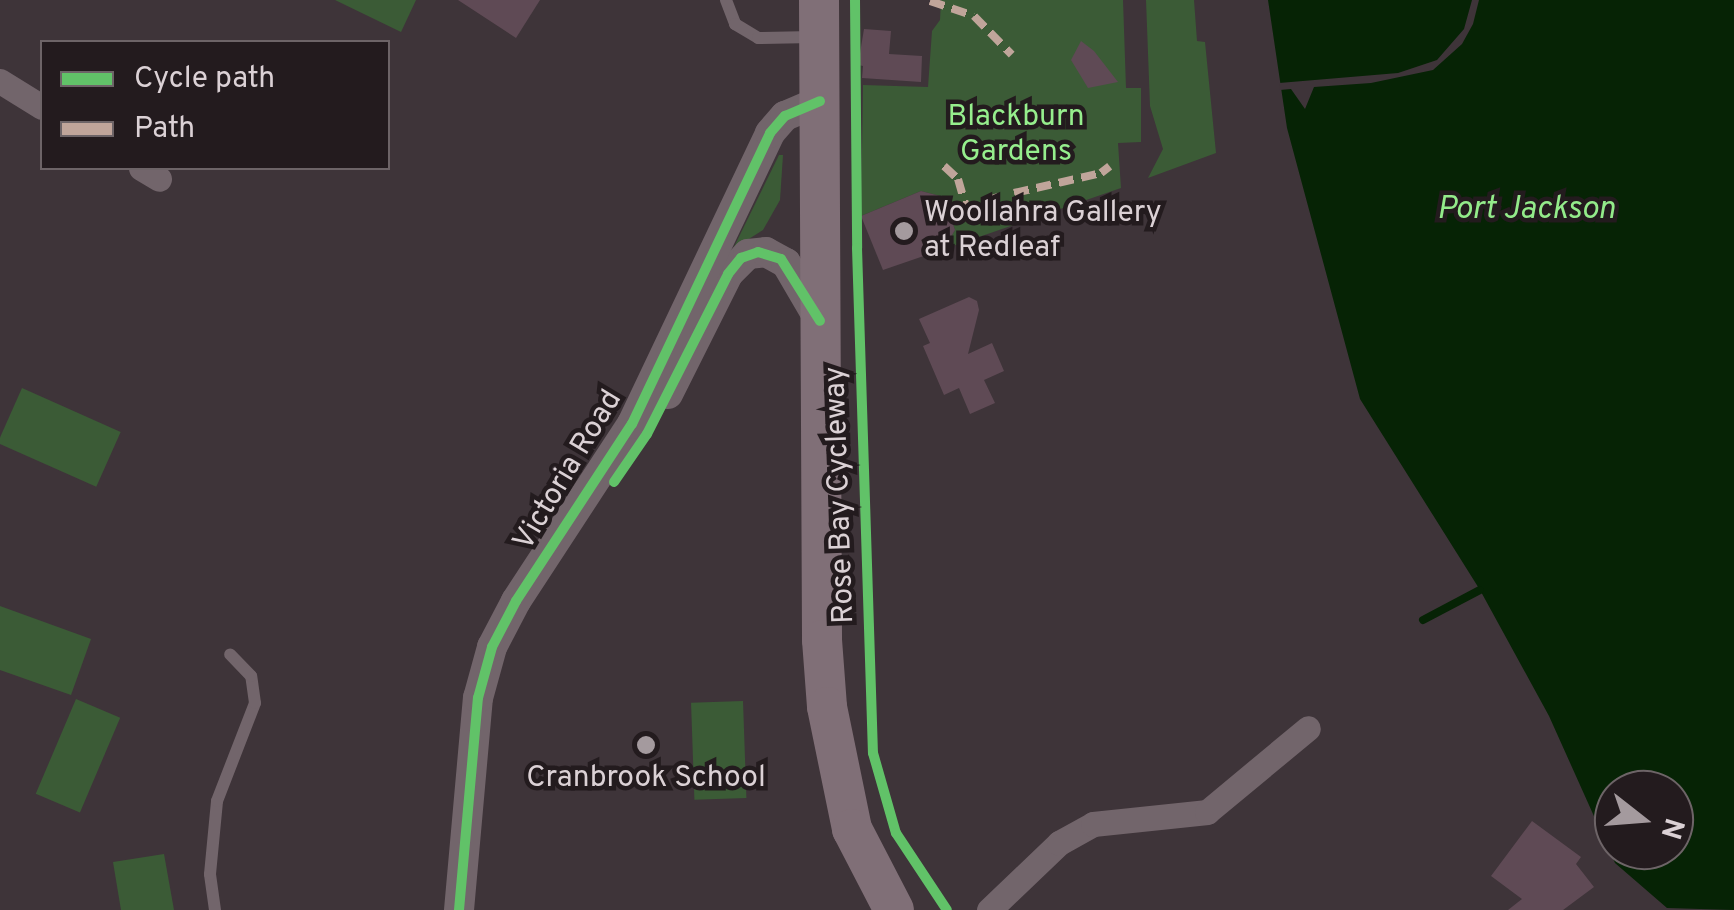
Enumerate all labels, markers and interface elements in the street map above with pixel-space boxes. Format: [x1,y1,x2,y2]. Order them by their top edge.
legend [40,40,390,170]
text: Cycle path [134,61,275,98]
park label: Blackburn Gardens [947,100,1085,170]
text: Path [134,111,195,148]
water label: Port Jackson [1437,191,1615,229]
place label: Woollahra Gallery at Redleaf [924,196,1162,266]
marker: Woollahra Gallery at Redleaf [893,220,915,242]
street label: Rose Bay Cycleway [819,366,863,624]
street label: Victoria Road [507,384,631,558]
marker: Cranbrook School [635,734,657,756]
place label: Cranbrook School [526,761,766,797]
north arrow [1594,770,1694,870]
text: N [1651,813,1691,843]

